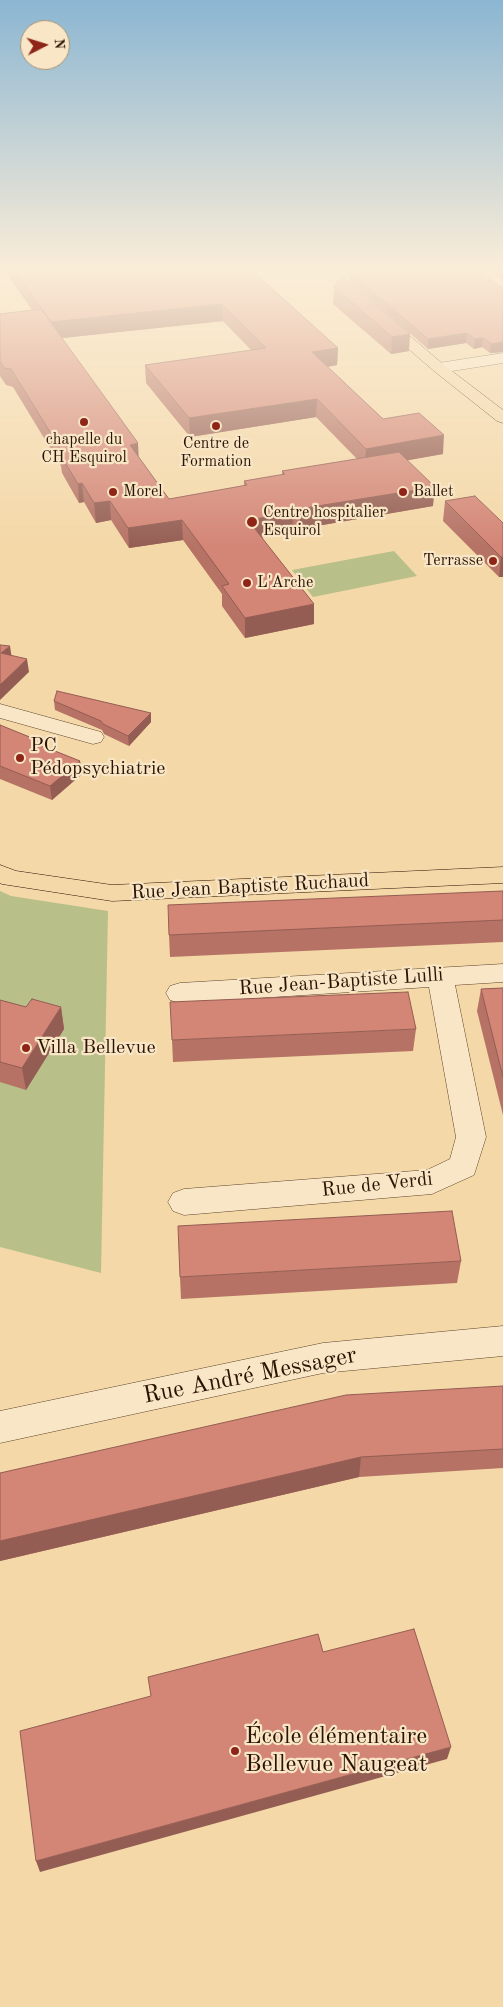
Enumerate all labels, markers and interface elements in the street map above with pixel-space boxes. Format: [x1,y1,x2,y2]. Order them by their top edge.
north arrow [20,20,70,70]
text: N [52,38,66,50]
marker: chapelle du CH Esquirol [78,416,90,428]
marker: Centre de Formation [210,420,222,432]
place label: chapelle du CH Esquirol [41,430,127,468]
place label: Centre de Formation [180,434,252,472]
place label: Morel [123,482,163,502]
place label: Ballet [413,482,454,502]
marker: Morel [107,486,119,498]
marker: Ballet [397,486,409,498]
place label: Centre hospitalier Esquirol [263,503,386,541]
marker: Centre hospitalier Esquirol [245,515,259,529]
place label: Terrasse [423,551,483,571]
marker: Terrasse [487,555,499,567]
place label: L'Arche [257,573,313,593]
marker: L'Arche [241,577,253,589]
place label: PC Pédopsychiatrie [30,734,165,781]
marker: PC Pédopsychiatrie [14,752,26,764]
street label: Rue Jean Baptiste Ruchaud [130,869,370,905]
street label: Rue Jean-Baptiste Lulli [238,963,444,1001]
place label: Villa Bellevue [36,1036,156,1060]
marker: Villa Bellevue [20,1042,32,1054]
street label: Rue de Verdi [320,1167,434,1203]
street label: Rue André Messager [141,1341,359,1411]
place label: École élémentaire Bellevue Naugeat [245,1723,427,1779]
marker: École élémentaire Bellevue Naugeat [229,1745,241,1757]

